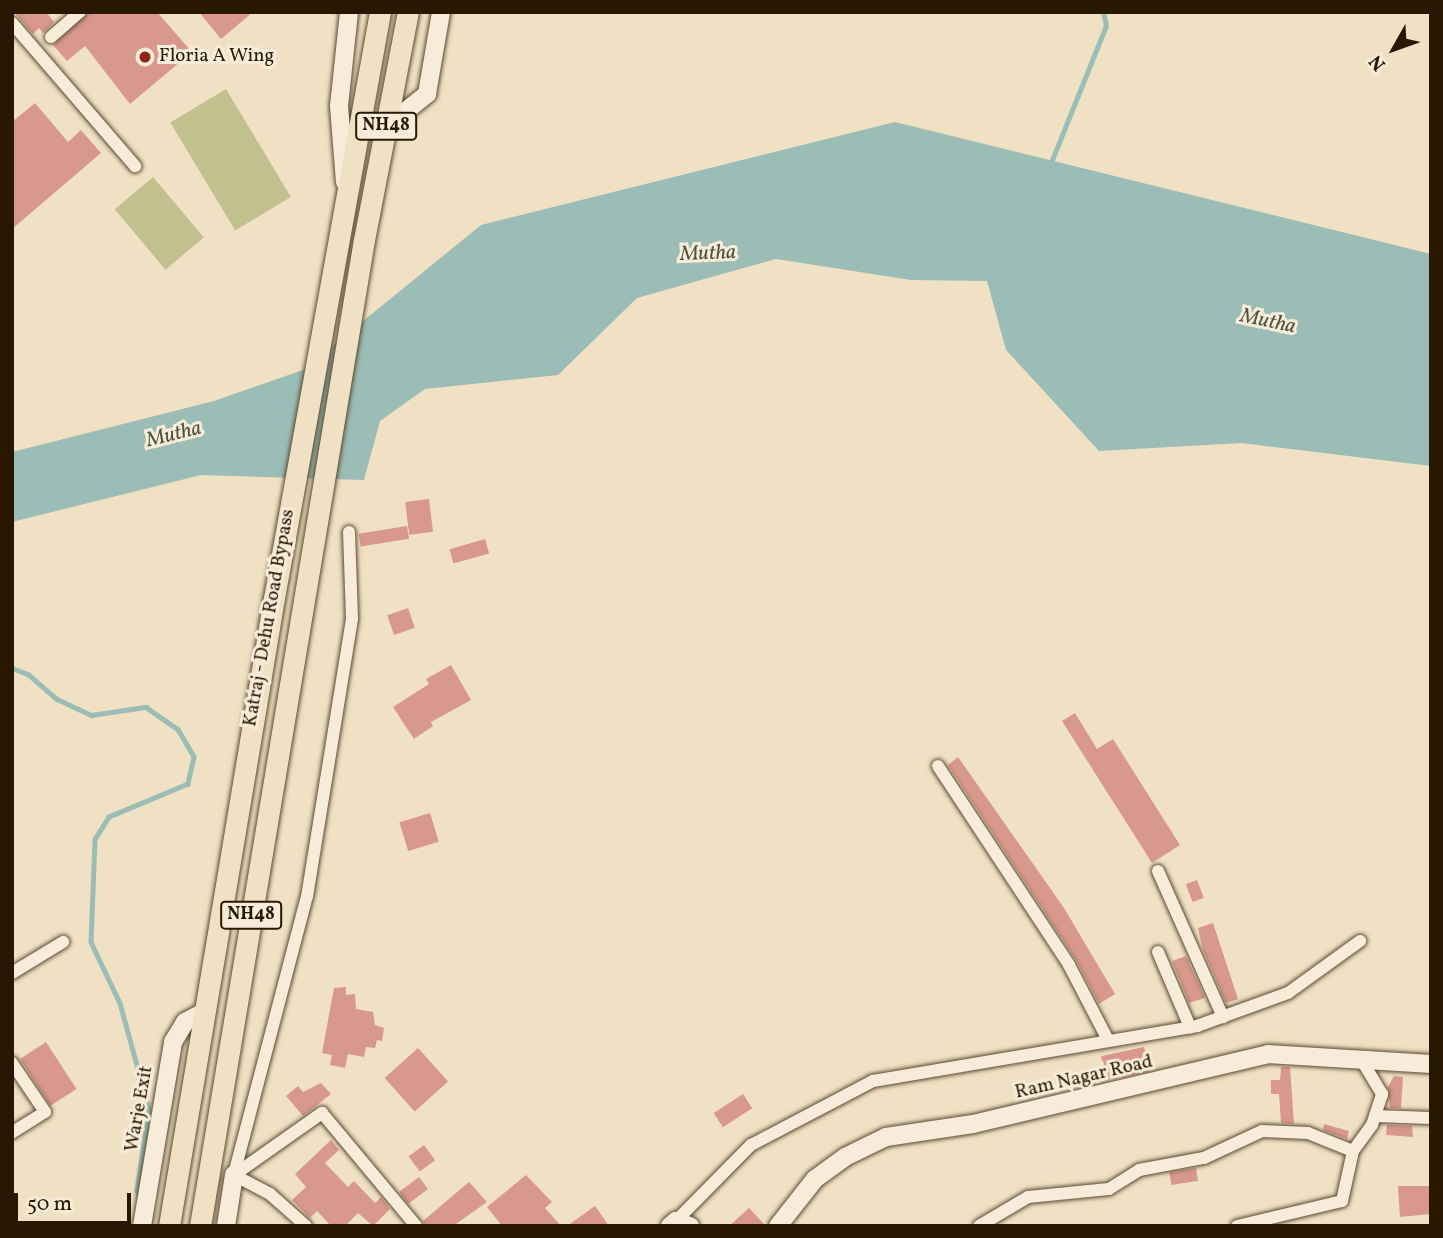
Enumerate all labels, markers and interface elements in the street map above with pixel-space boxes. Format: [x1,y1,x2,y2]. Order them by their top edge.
north arrow [1359,14,1429,84]
place label: Floria A Wing [159,46,275,68]
marker: Floria A Wing [137,49,153,65]
text: N [1364,49,1392,76]
road number: NH48 [354,112,418,140]
water label: Mutha [680,240,736,268]
water label: Mutha [1238,304,1298,340]
water label: Mutha [144,416,204,454]
street label: Katraj - Dehu Road Bypass [240,507,300,729]
road number: NH48 [219,900,282,930]
street label: Ram Nagar Road [1013,1051,1155,1105]
street label: Warje Exit [121,1064,159,1154]
scale bar [18,1178,135,1222]
text: 50 m [27,1190,72,1219]

